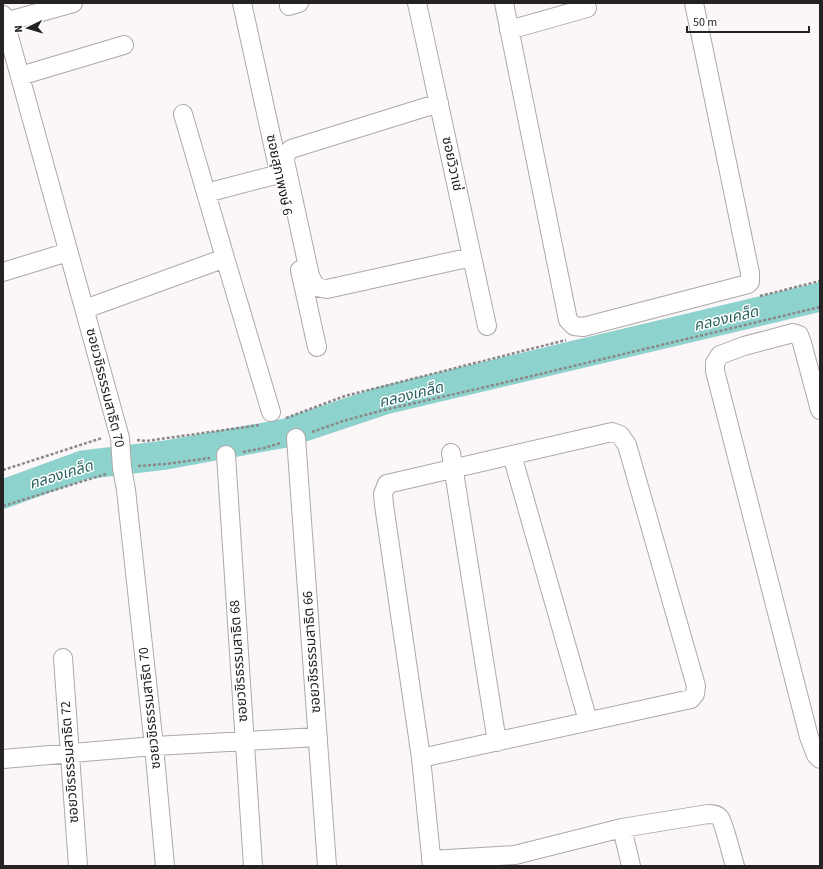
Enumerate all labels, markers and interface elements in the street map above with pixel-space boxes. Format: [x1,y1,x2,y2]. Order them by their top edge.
north arrow [8,8,48,48]
scale bar [687,8,809,34]
text: 50 m [693,14,717,31]
text: N [11,25,26,33]
street label: ซอยสุภาพงษ์ 6 [261,133,297,217]
street label: ซอยวิวาเช่ [436,135,468,193]
water label: คลองเคล็ด [692,301,761,337]
street label: ซอยวชิรธรรมสาธิต 70 [80,326,130,450]
water label: คลองเคล็ด [377,377,446,413]
water label: คลองเคล็ด [26,455,96,495]
street label: ซอยวชิรธรรมสาธิต 66 [298,590,326,714]
street label: ซอยวชิรธรรมสาธิต 68 [225,599,253,723]
street label: ซอยวชิรธรรมสาธิต 70 [134,646,166,770]
street label: ซอยวชิรธรรมสาธิต 72 [56,700,84,824]

